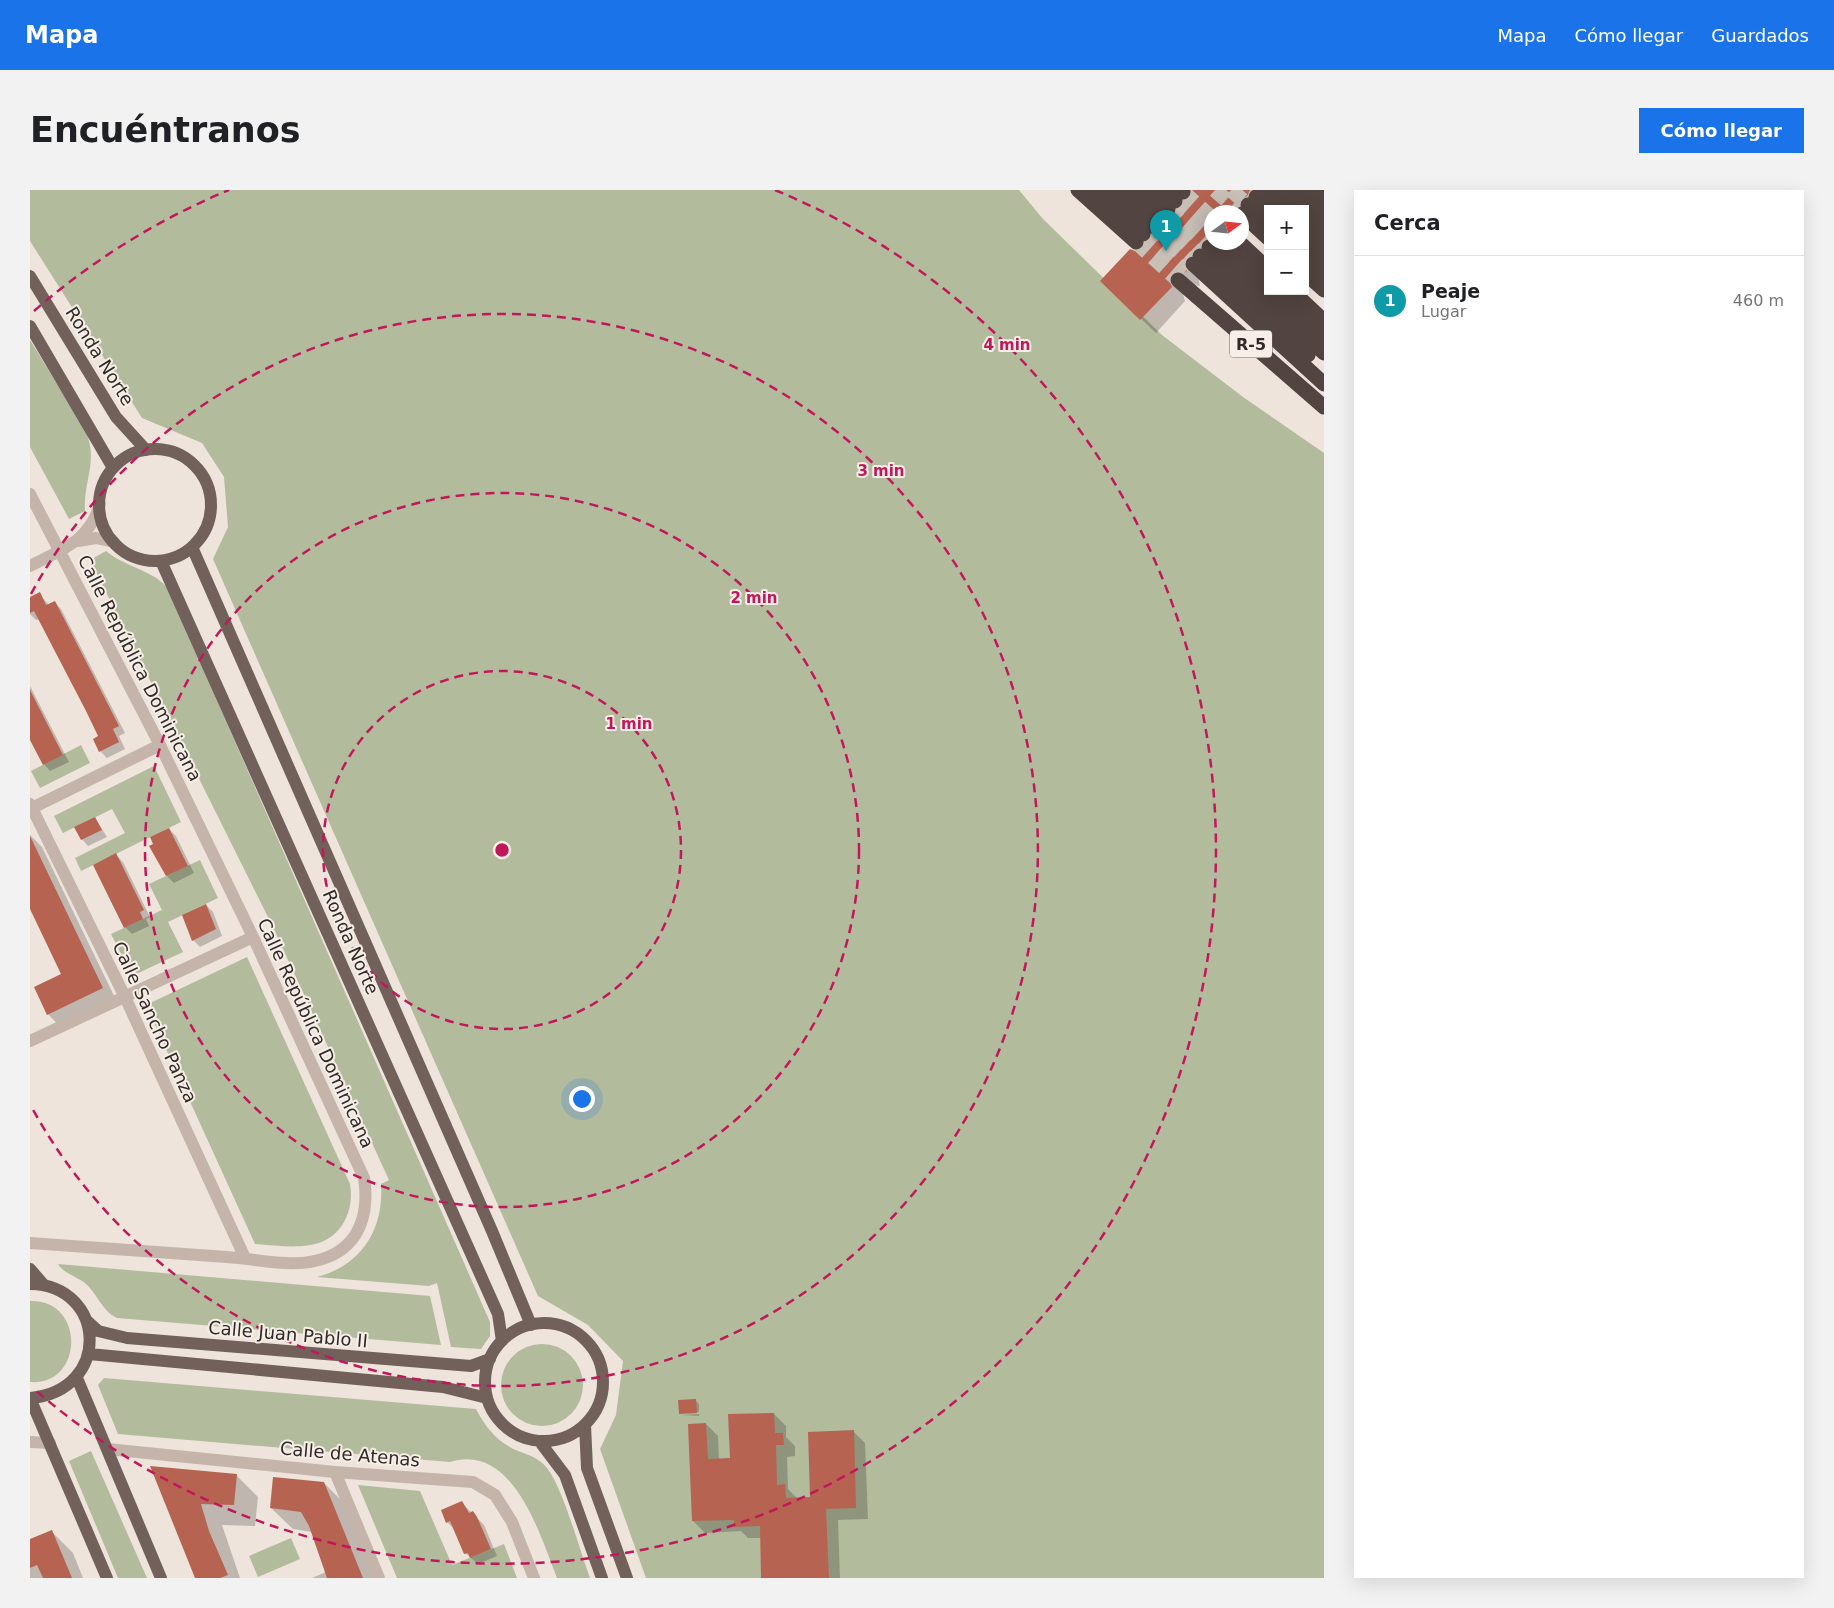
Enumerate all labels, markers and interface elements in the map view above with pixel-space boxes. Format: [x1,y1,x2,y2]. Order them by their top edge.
text: Mapa [25,21,98,49]
text: Mapa [1497,25,1546,46]
text: Cómo llegar [1574,25,1683,46]
text: Guardados [1711,25,1809,46]
button: Cómo llegar [1639,108,1804,153]
text: Encuéntranos [30,110,301,150]
north arrow [1204,205,1249,250]
map controls [1264,205,1309,295]
button: + [1264,205,1309,250]
pin: 1 [1150,210,1182,251]
text: Cerca [1374,211,1441,235]
button: − [1264,250,1309,295]
text: Peaje [1421,280,1480,302]
text: 1 [1384,291,1396,310]
text: 460 m [1733,291,1784,310]
text: Lugar [1421,302,1466,321]
street label: Ronda Norte [61,303,139,409]
road number: R-5 [1230,330,1272,358]
text: 4 min [983,336,1031,354]
text: 3 min [857,462,905,480]
street label: Calle República Dominicana [74,551,206,785]
text: 2 min [730,589,778,607]
text: 1 min [605,715,653,733]
centre of rings [493,841,511,859]
street label: Ronda Norte [319,886,383,998]
street label: Calle República Dominicana [253,915,379,1151]
street label: Calle Sancho Panza [108,938,202,1106]
your location [569,1086,595,1112]
street label: Calle Juan Pablo II [207,1317,369,1351]
street label: Calle de Atenas [279,1437,421,1471]

